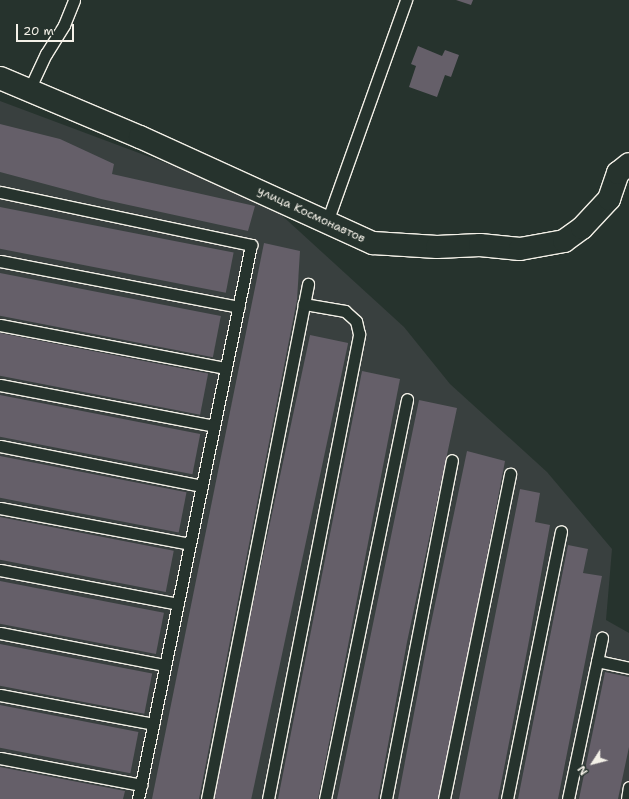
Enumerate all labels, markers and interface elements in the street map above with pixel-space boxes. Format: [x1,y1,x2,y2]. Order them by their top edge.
scale bar [18,16,76,42]
text: 20 m [23,23,54,39]
street label: улица Космонавтов [255,184,367,246]
north arrow [573,743,613,783]
text: N [574,762,592,778]

